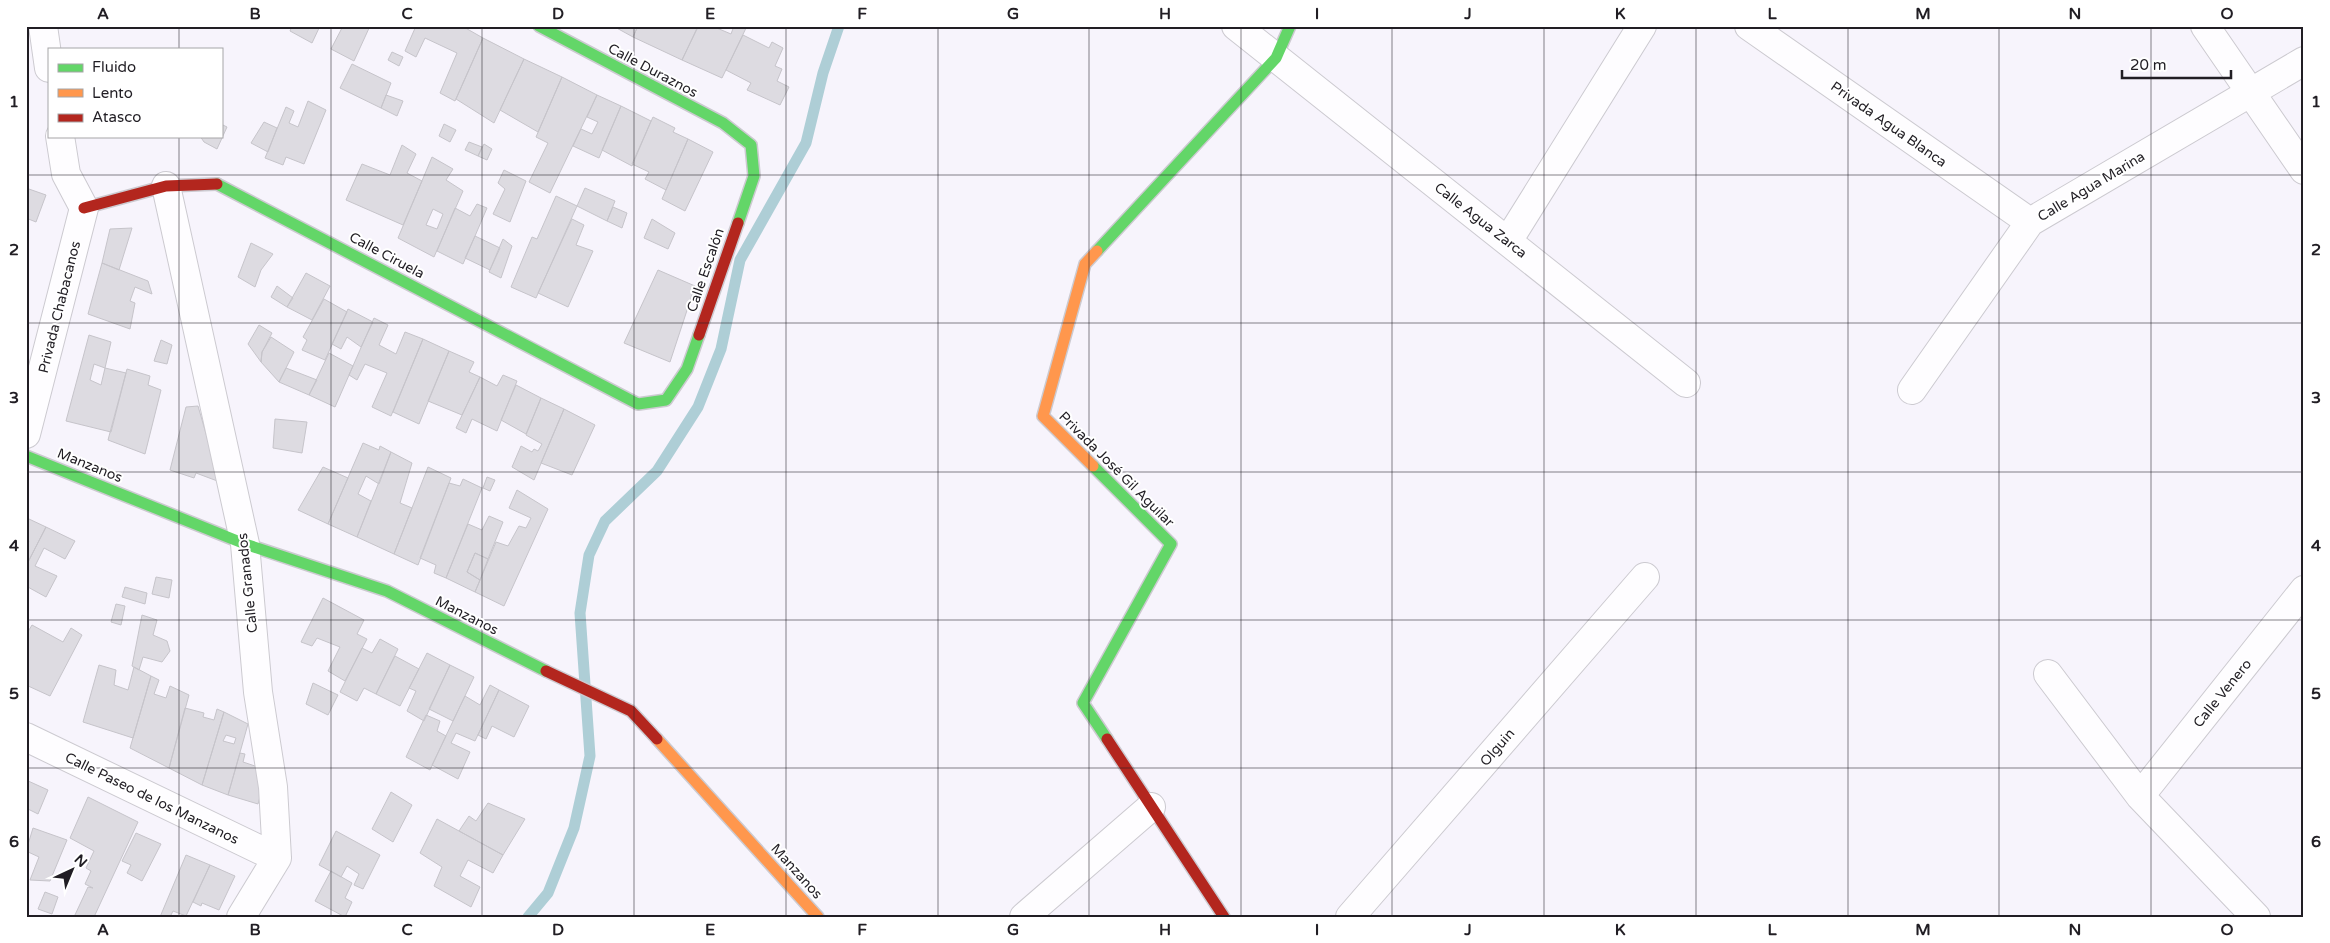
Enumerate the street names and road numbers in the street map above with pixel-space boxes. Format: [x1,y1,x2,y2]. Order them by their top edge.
street label: Calle Duraznos [605,40,701,101]
street label: Privada Agua Blanca [1827,78,1950,171]
street label: Calle Agua Marina [2035,148,2148,225]
street label: Calle Agua Zarca [1431,179,1530,262]
street label: Calle Escalón [683,226,728,314]
street label: Calle Ciruela [346,229,427,282]
street label: Privada Chabacanos [35,239,84,375]
street label: Privada José Gil Aguilar [1055,408,1178,531]
street label: Manzanos [55,445,125,486]
street label: Calle Granados [234,532,261,634]
street label: Manzanos [432,592,501,639]
street label: Calle Venero [2190,656,2255,731]
street label: Olguin [1476,725,1518,770]
street label: Calle Paseo de los Manzanos [62,749,242,848]
street label: Manzanos [767,840,826,903]

